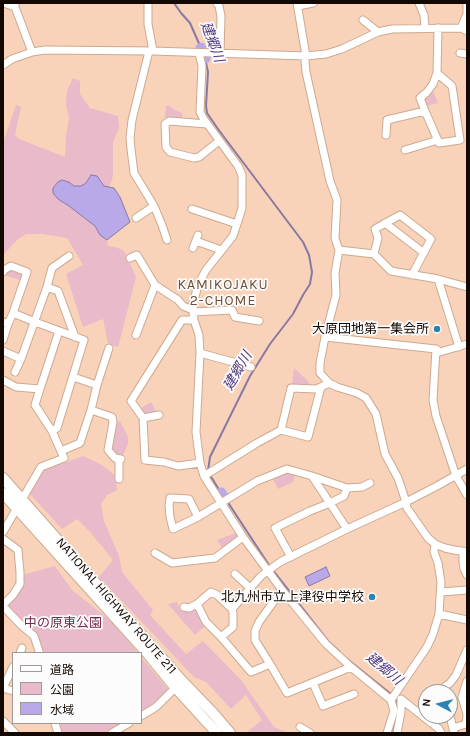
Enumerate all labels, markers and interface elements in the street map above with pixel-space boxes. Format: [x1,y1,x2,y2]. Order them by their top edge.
water label: 建郷川 [197,19,227,65]
district label: KAMIKOJAKU 2-CHOME [177,277,269,310]
place label: 大原団地第一集会所 [312,321,429,337]
marker: 大原団地第一集会所 [432,324,442,334]
water label: 建郷川 [220,349,256,393]
street label: NATIONAL HIGHWAY ROUTE 211 [52,535,180,677]
place label: 北九州市立上津役中学校 [221,589,364,605]
marker: 北九州市立上津役中学校 [367,592,377,602]
park label: 中の原東公園 [24,615,102,631]
water label: 建郷川 [363,649,405,689]
legend [12,652,142,724]
text: 道路 [50,663,74,677]
text: 公園 [50,683,74,697]
north arrow [418,684,458,724]
text: N [420,698,434,707]
text: 水域 [50,703,74,717]

